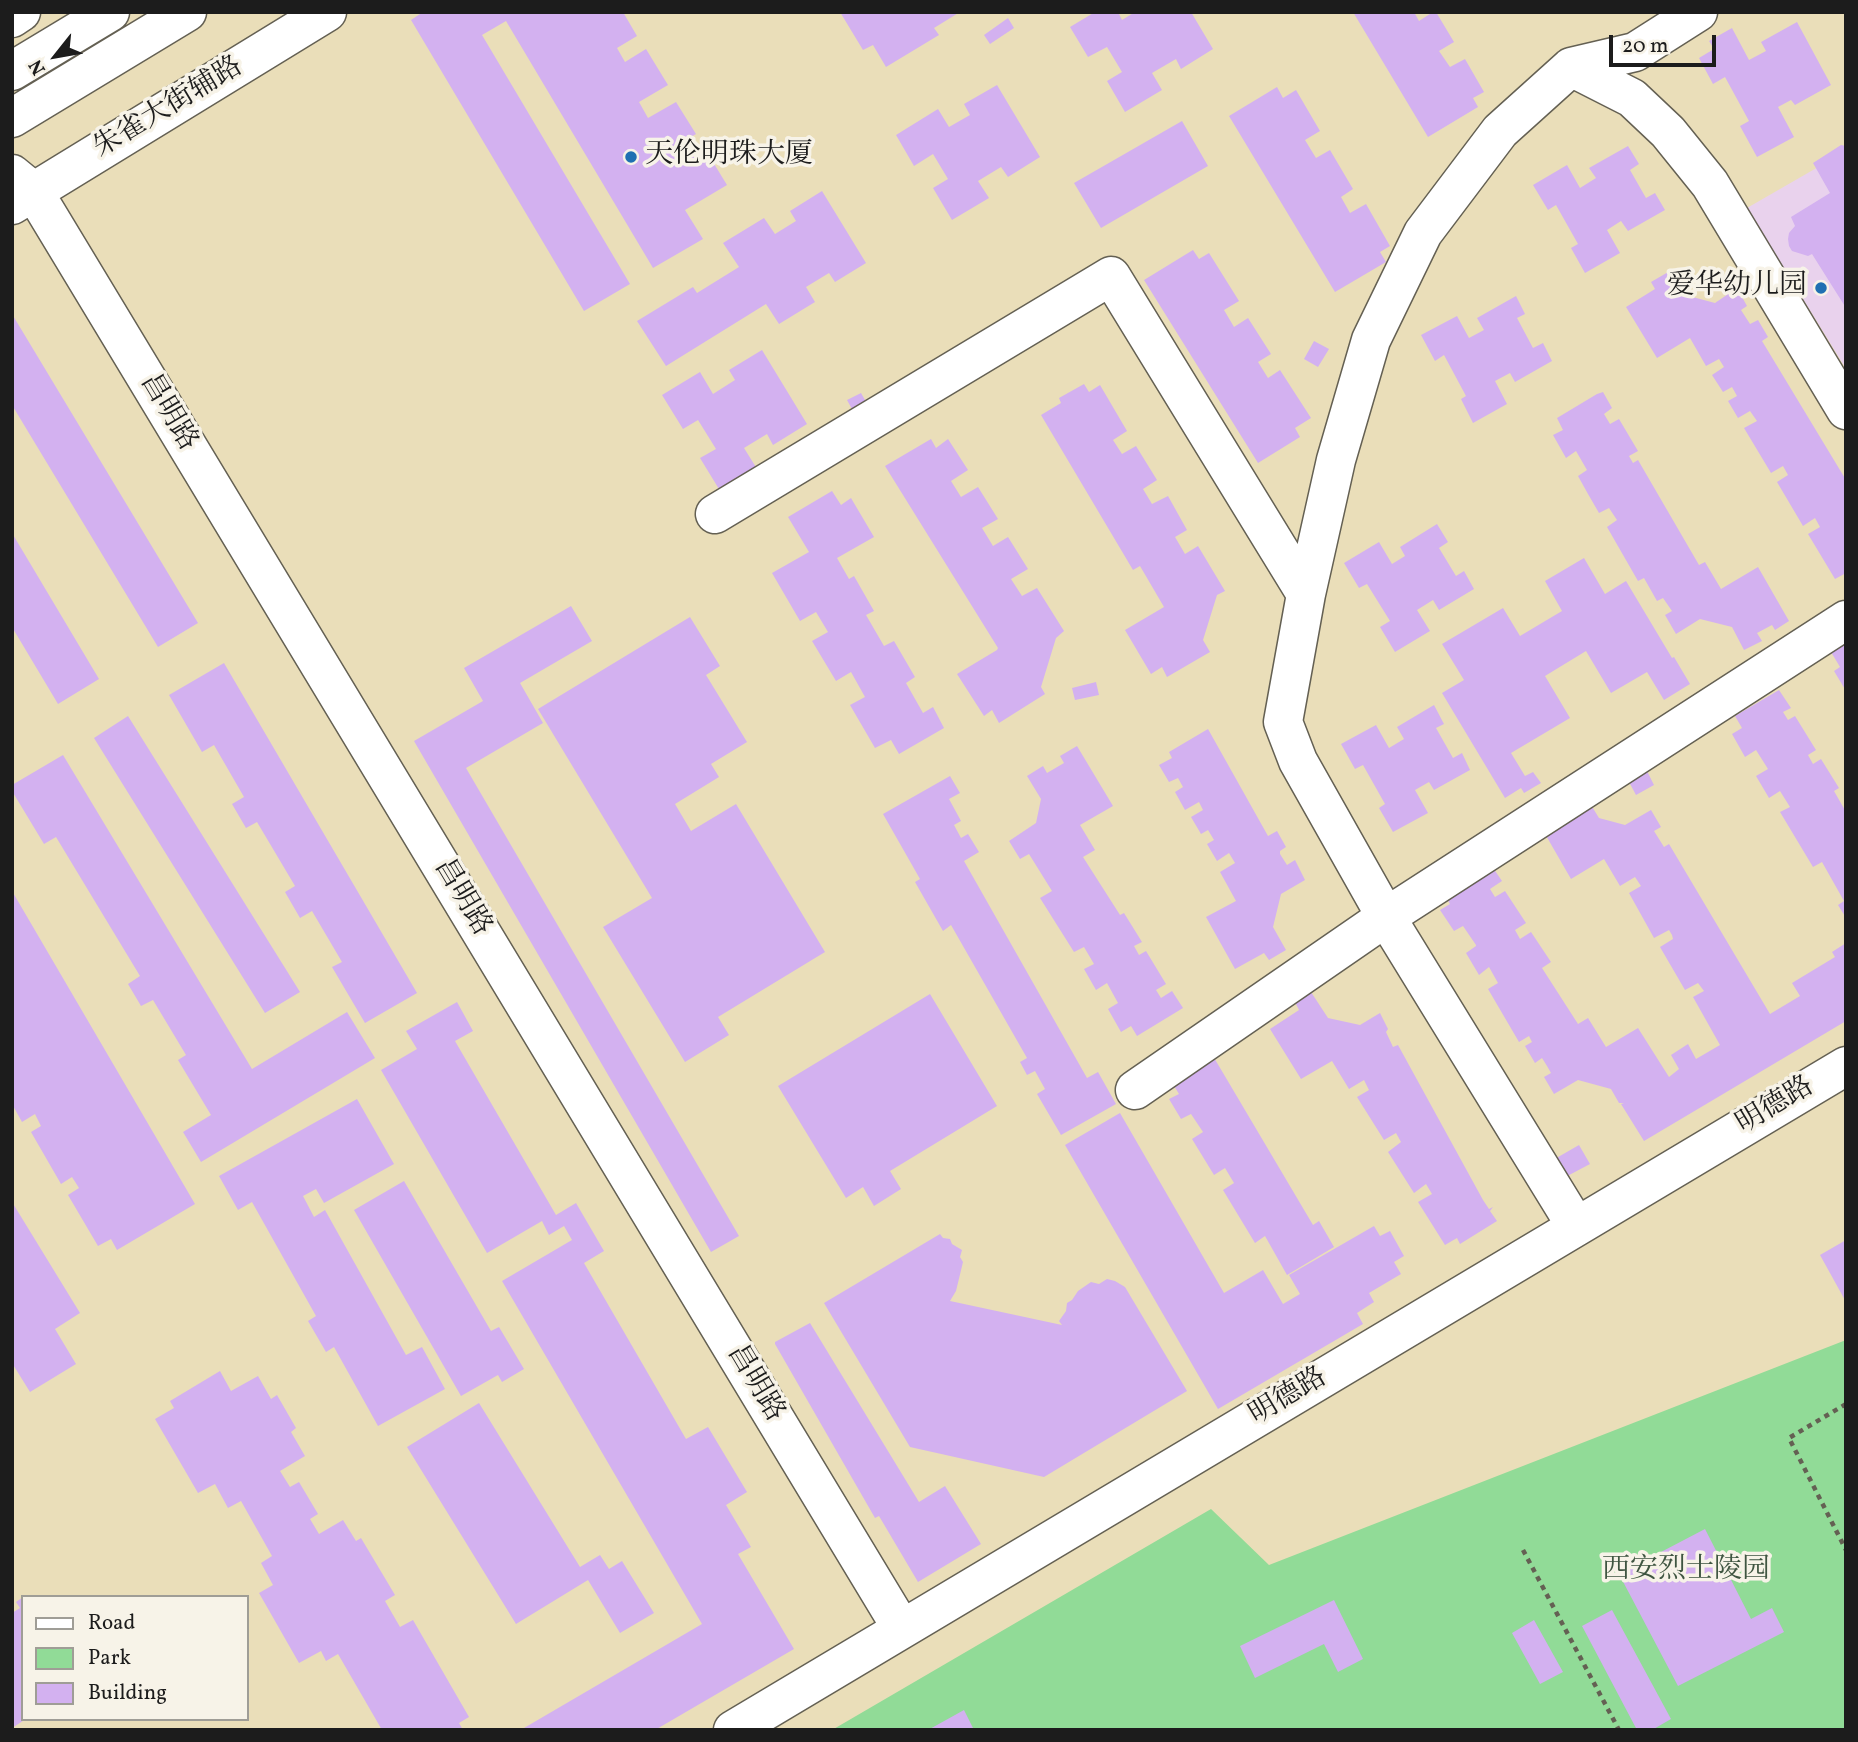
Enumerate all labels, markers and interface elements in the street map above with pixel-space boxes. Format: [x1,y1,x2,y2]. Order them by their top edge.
north arrow [21,21,91,91]
scale bar [1613,21,1720,65]
text: 20 m [1622,32,1668,61]
street label: 朱雀大街辅路 [88,51,250,167]
text: N [23,54,53,79]
place label: 天伦明珠大厦 [645,140,813,174]
marker: 天伦明珠大厦 [623,149,639,165]
place label: 爱华幼儿园 [1667,271,1807,305]
marker: 爱华幼儿园 [1813,280,1829,296]
street label: 昌明路 [131,368,203,458]
street label: 昌明路 [425,853,497,943]
street label: 明德路 [1731,1071,1821,1143]
street label: 昌明路 [718,1339,790,1429]
street label: 明德路 [1244,1362,1334,1434]
park label: 西安烈士陵园 [1602,1555,1770,1589]
legend [21,1595,248,1721]
text: Road [88,1609,135,1638]
text: Park [88,1644,131,1673]
text: Building [88,1679,167,1708]

